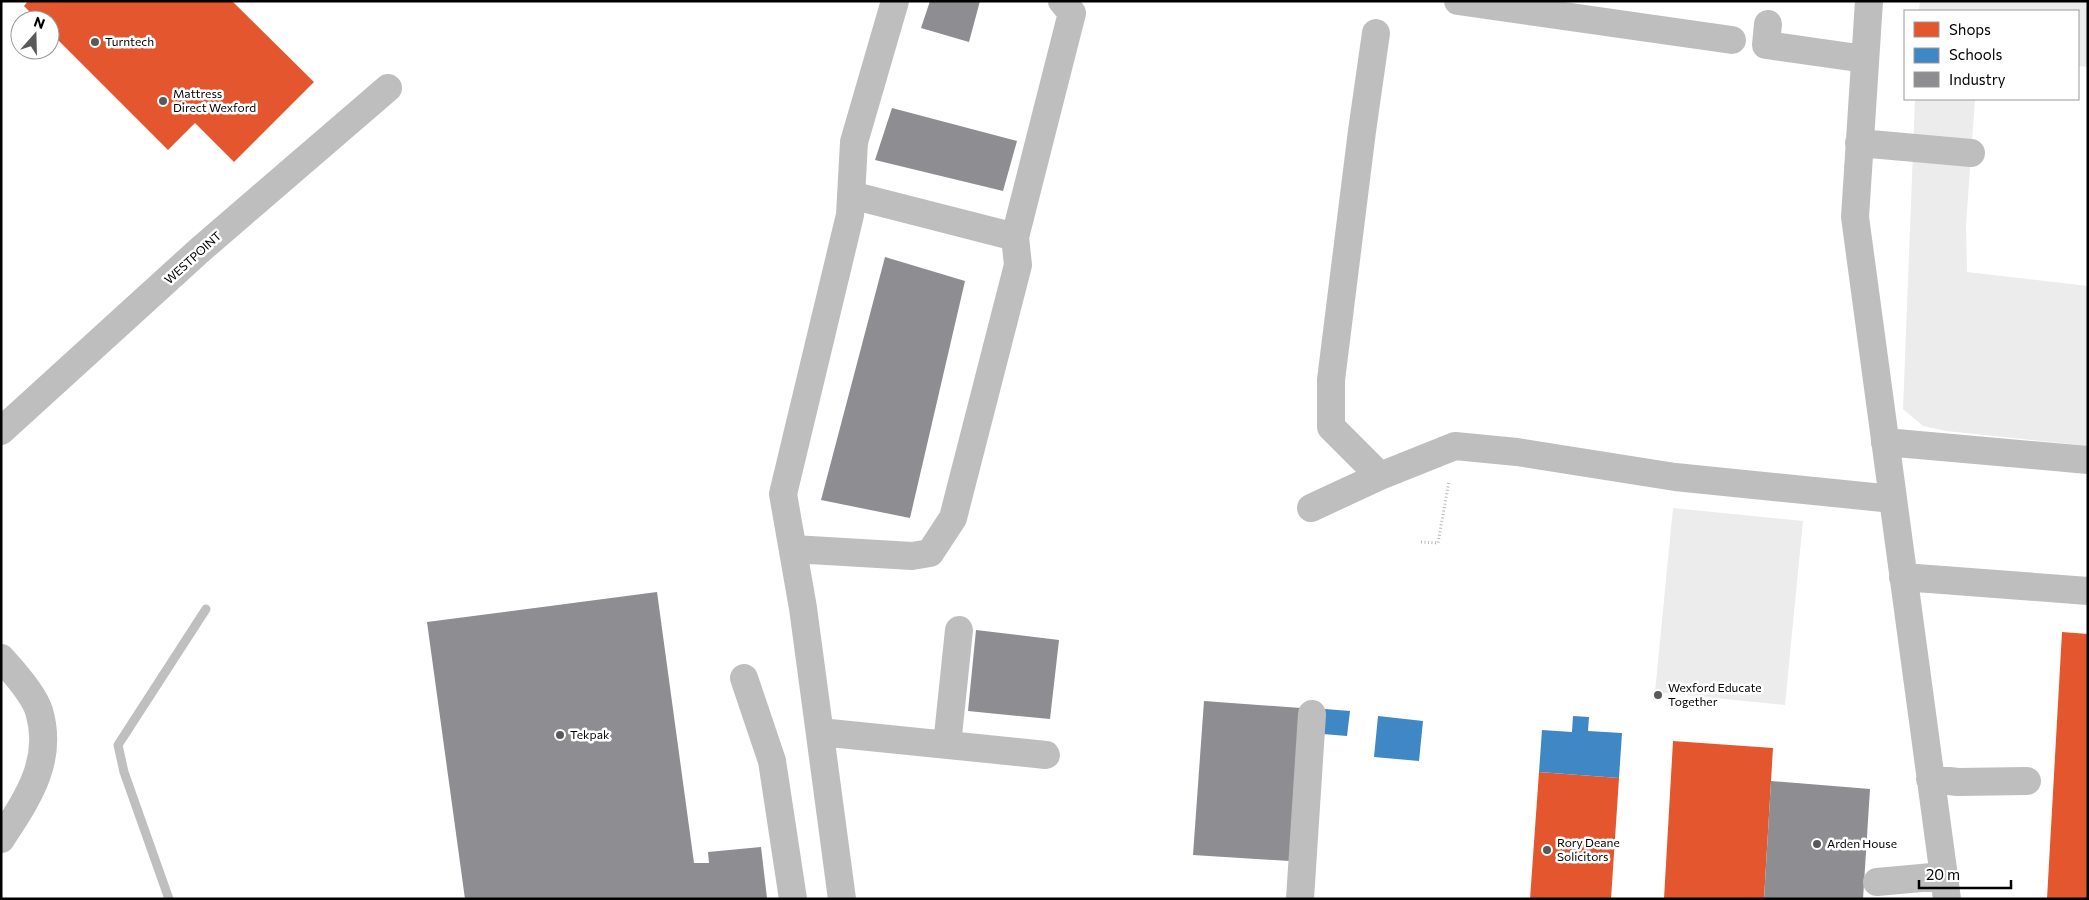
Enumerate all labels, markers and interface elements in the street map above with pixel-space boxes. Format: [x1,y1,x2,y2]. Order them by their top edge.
north arrow [10,10,60,60]
legend [1904,10,2079,100]
text: N [32,13,47,32]
text: Shops [1949,20,1991,38]
place label: Turntech [105,34,154,48]
marker: Turntech [89,36,101,48]
text: Schools [1949,45,2003,63]
text: Industry [1949,70,2006,88]
place label: Mattress Direct Wexford [173,86,256,114]
marker: Mattress Direct Wexford [157,95,169,107]
street label: WESTPOINT [161,228,224,286]
place label: Wexford Educate Together [1668,680,1762,708]
marker: Wexford Educate Together [1652,689,1664,701]
place label: Tekpak [570,727,610,741]
marker: Tekpak [554,729,566,741]
place label: Rory Deane Solicitors [1557,835,1620,863]
place label: Arden House [1827,836,1897,850]
marker: Arden House [1811,838,1823,850]
marker: Rory Deane Solicitors [1541,844,1553,856]
scale bar [1919,858,2012,890]
text: 20 m [1926,865,1960,883]

